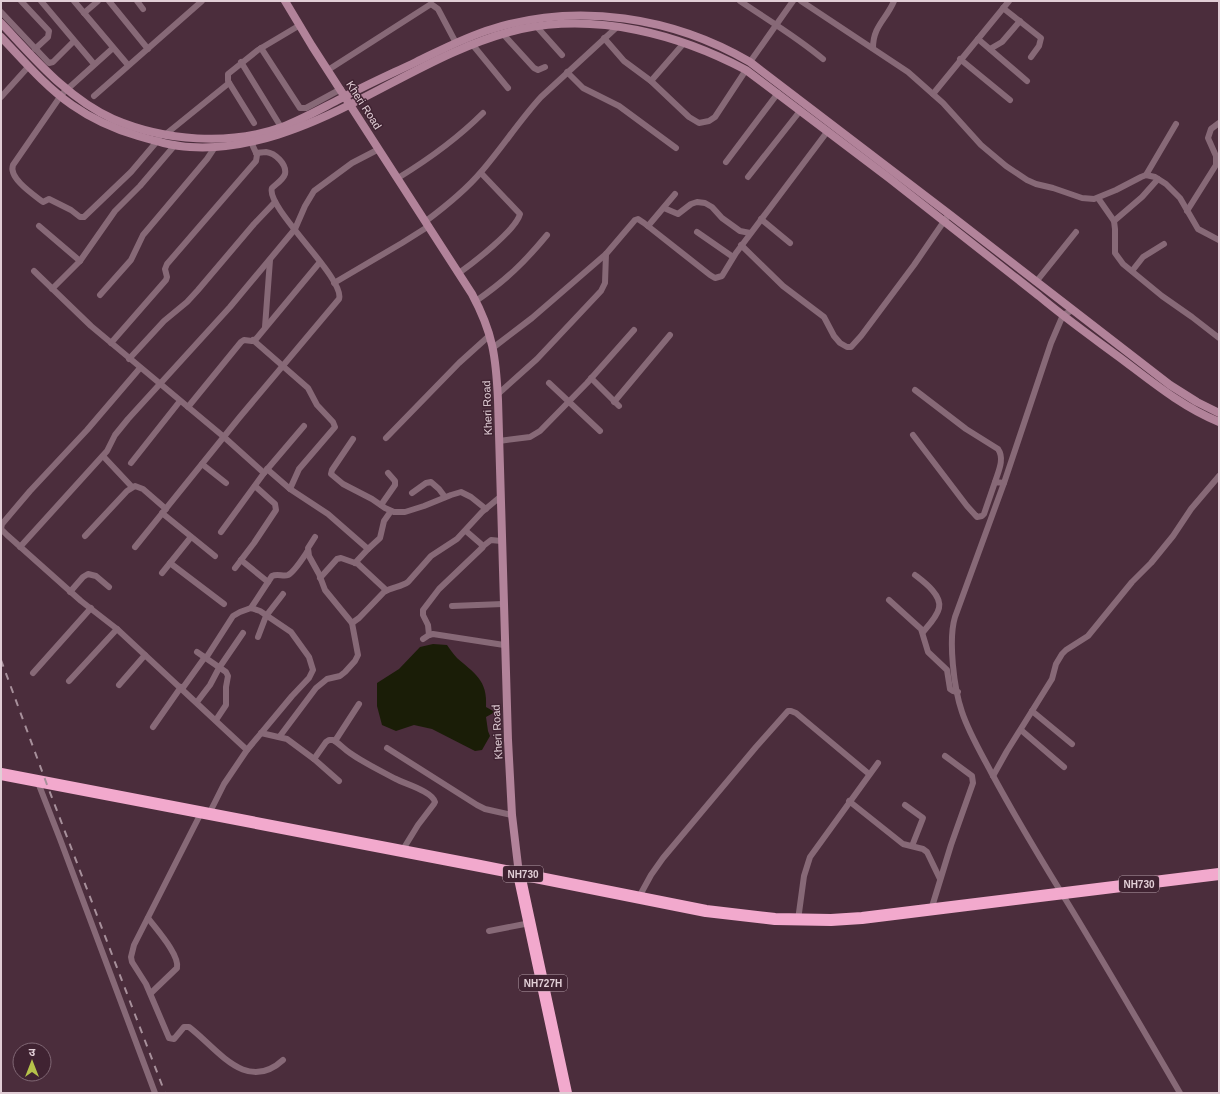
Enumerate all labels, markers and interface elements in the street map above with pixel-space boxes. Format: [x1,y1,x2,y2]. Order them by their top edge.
street label: Kheri Road [344,79,384,131]
street label: Kheri Road [480,380,494,436]
street label: Kheri Road [490,704,504,760]
road number: NH730 [503,866,543,882]
road number: NH730 [1119,876,1159,892]
road number: NH727H [519,975,567,991]
north arrow [12,1042,52,1082]
text: उ [29,1046,36,1058]

